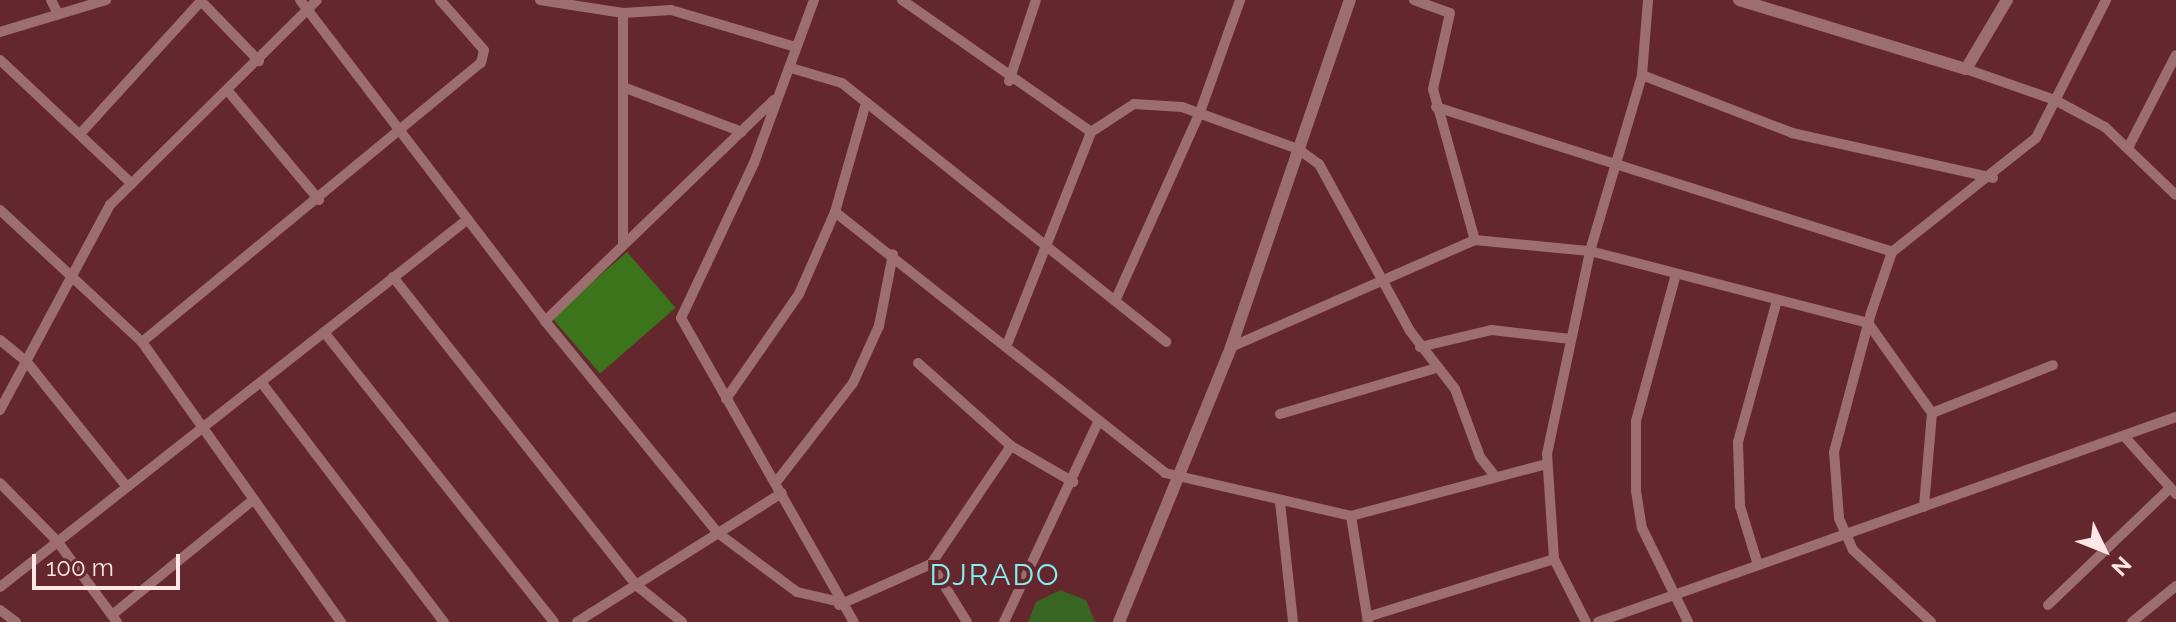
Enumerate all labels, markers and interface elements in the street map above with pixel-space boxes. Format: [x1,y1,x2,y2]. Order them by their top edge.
north arrow [2064,510,2144,590]
scale bar [36,538,184,588]
text: N [2106,551,2137,581]
text: 100 m [46,553,114,582]
district label: DJRADO [930,557,1060,593]

